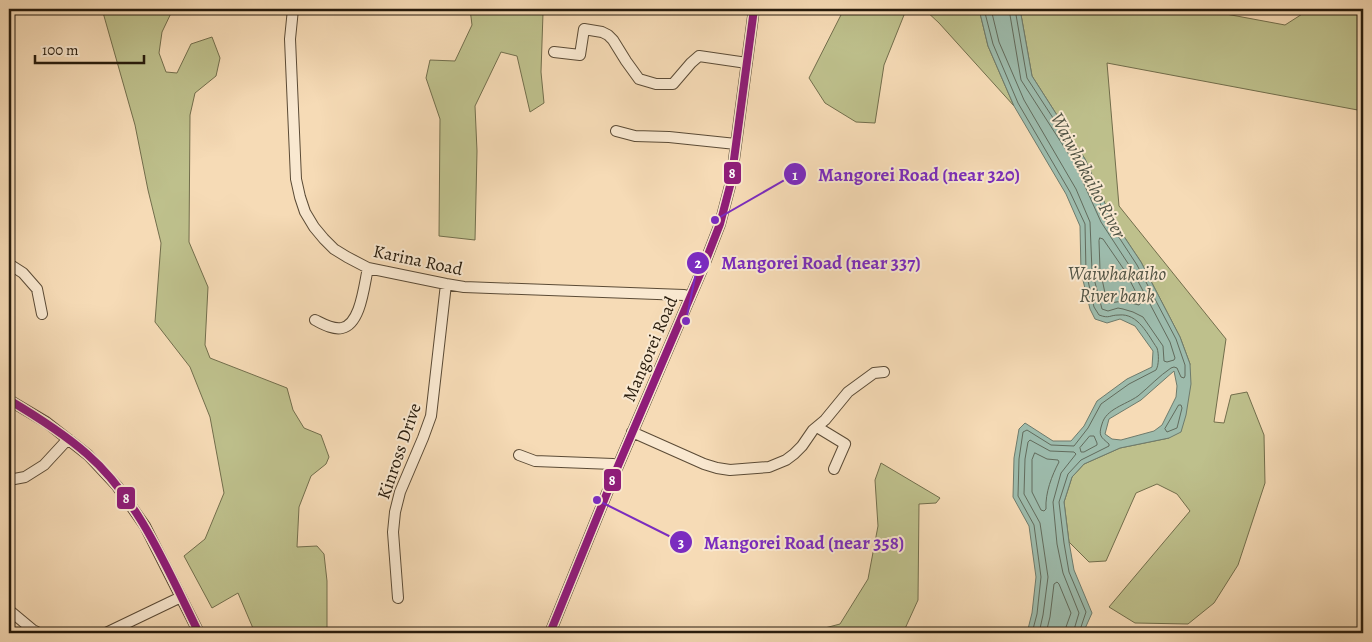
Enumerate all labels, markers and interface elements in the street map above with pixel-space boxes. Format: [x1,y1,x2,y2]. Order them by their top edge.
scale bar [35,32,144,64]
text: 100 m [42,40,79,60]
water label: Waiwhakaiho River [1044,108,1133,244]
callout: Mangorei Road (near 320) [783,157,1030,191]
line badge: 8 [723,161,742,185]
text: Mangorei Road (near 320) [818,162,1020,188]
text: 8 [729,164,736,183]
text: 1 [792,165,798,185]
street label: Karina Road [371,239,465,281]
callout: Mangorei Road (near 337) [686,246,931,280]
text: Mangorei Road (near 337) [721,250,921,276]
text: 2 [694,253,702,273]
water label: Waiwhakaiho River bank [1068,261,1167,309]
street label: Mangorei Road [617,292,683,405]
street label: Kinross Drive [371,400,427,502]
line badge: 8 [603,468,622,492]
text: 8 [609,471,616,490]
line badge: 8 [116,486,136,510]
text: 8 [123,489,130,508]
callout: Mangorei Road (near 358) [669,525,914,559]
text: Mangorei Road (near 358) [704,530,904,556]
text: 3 [678,533,684,553]

